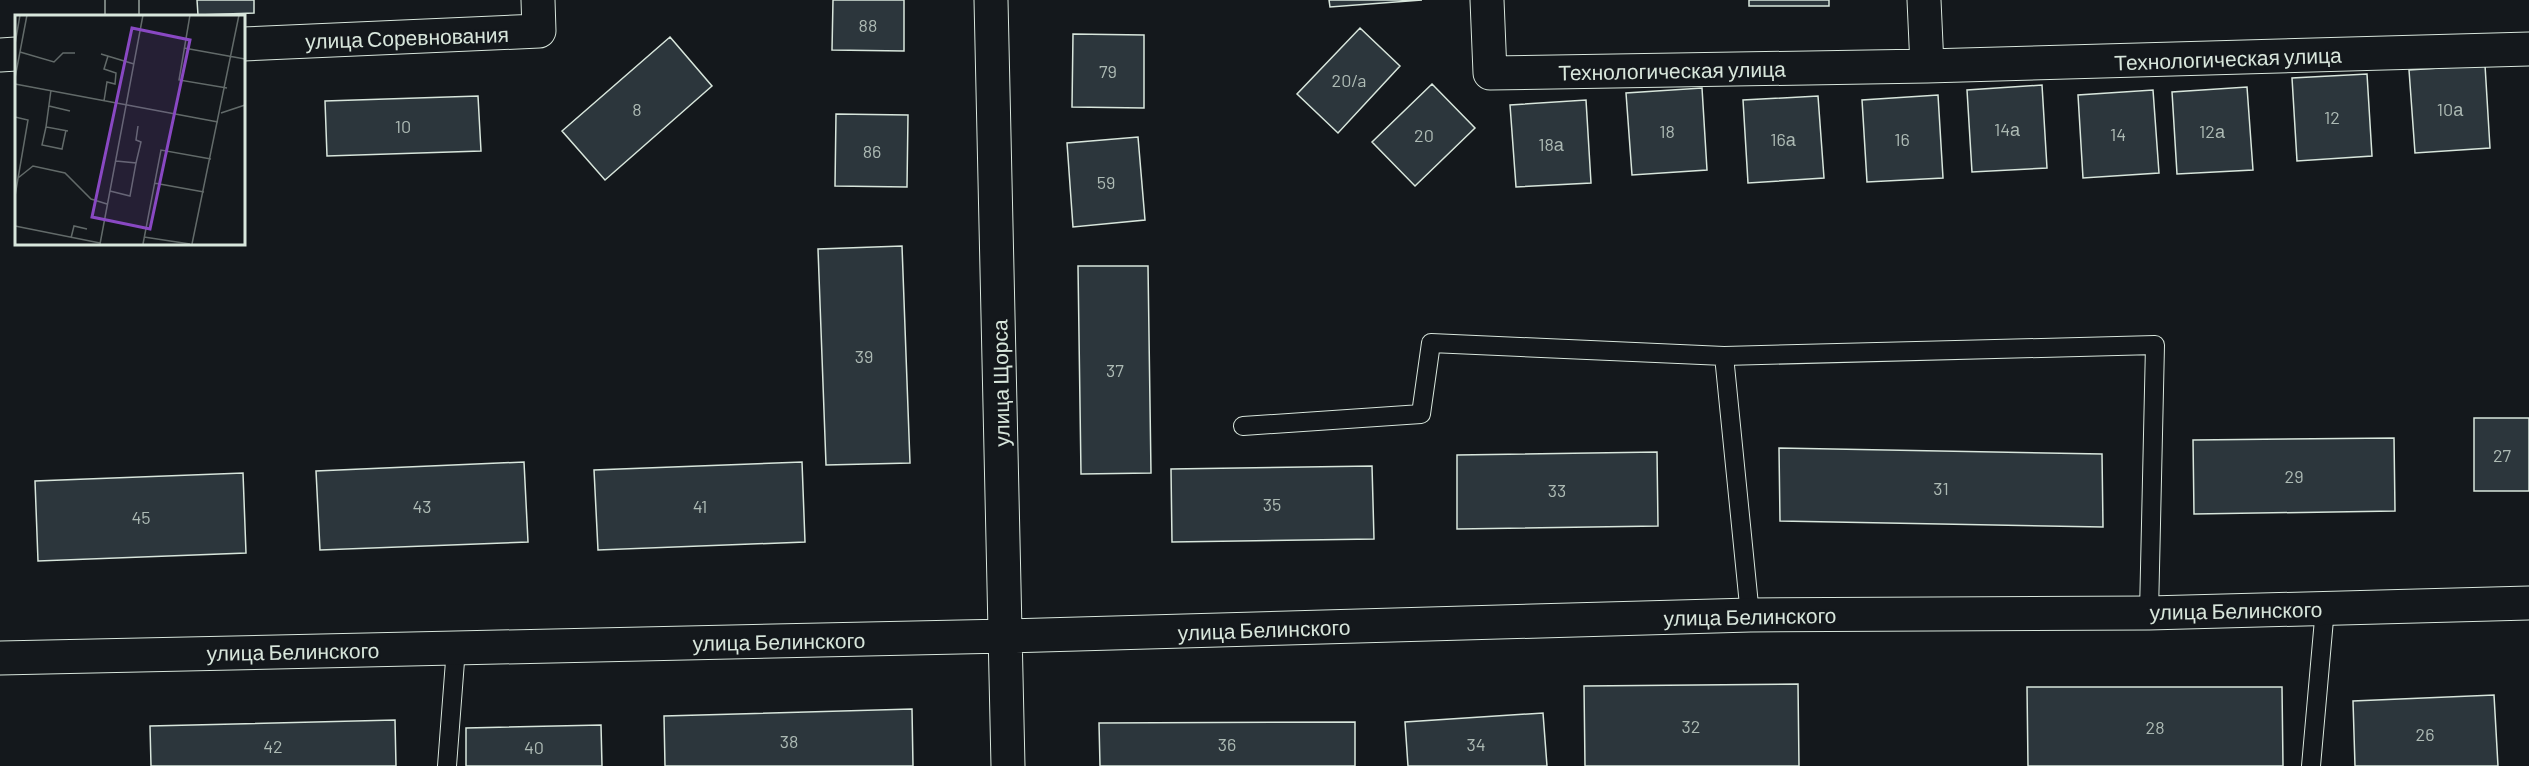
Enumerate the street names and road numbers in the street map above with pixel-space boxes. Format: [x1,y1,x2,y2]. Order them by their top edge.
street label: улица Соревнования [305,21,509,53]
street label: Технологическая улица [2114,42,2342,74]
street label: Технологическая улица [1558,56,1786,84]
street label: улица Щорса [986,319,1014,447]
street label: улица Белинского [2149,596,2323,624]
street label: улица Белинского [1663,602,1837,630]
street label: улица Белинского [1177,613,1351,645]
street label: улица Белинского [692,627,866,655]
street label: улица Белинского [206,637,380,665]

